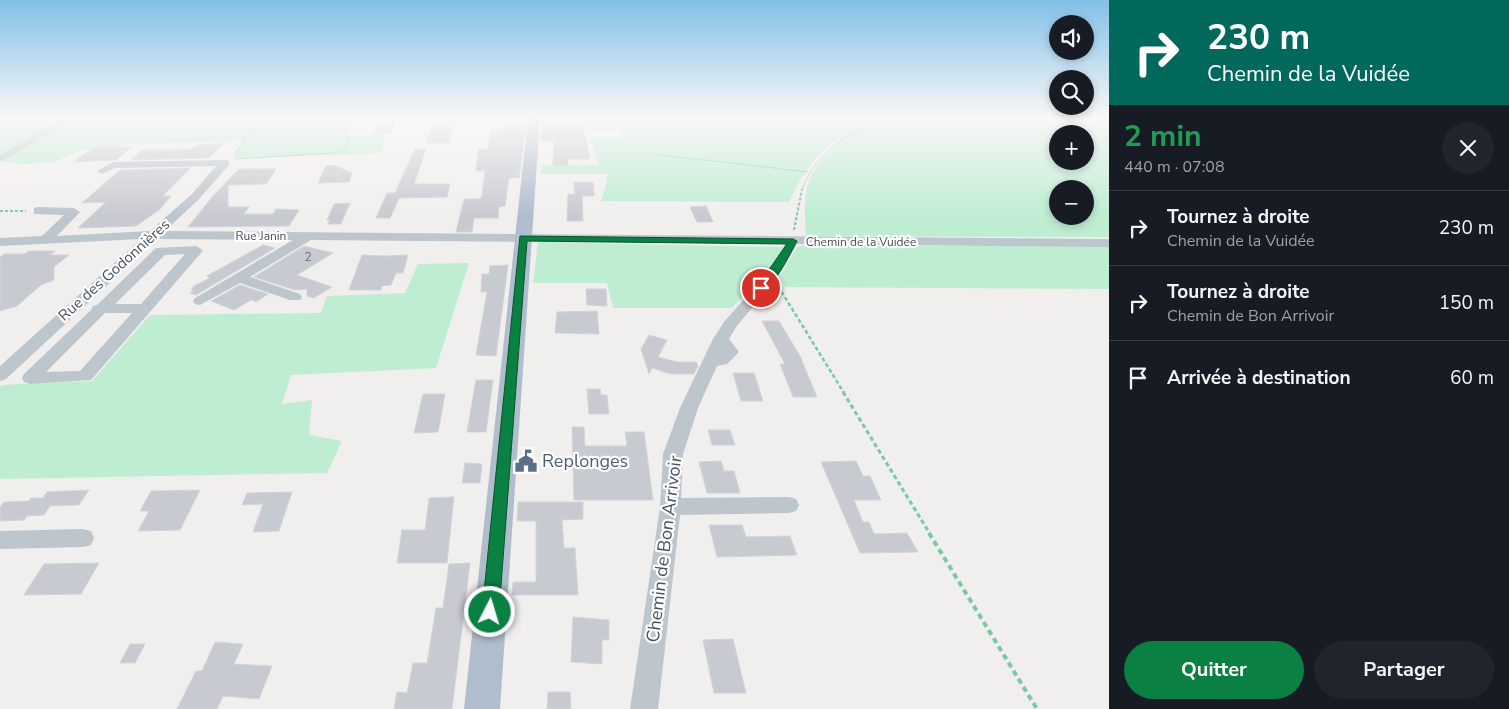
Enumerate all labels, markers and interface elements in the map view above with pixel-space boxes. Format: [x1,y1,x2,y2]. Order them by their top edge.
text: 230 m [1207,14,1310,61]
map controls [1049,15,1094,225]
button: sound [1049,15,1094,60]
icon: right [1124,20,1189,85]
text: Chemin de la Vuidée [1207,59,1410,89]
button: search [1049,70,1094,115]
text: 2 min [1124,116,1202,157]
button: close [1442,122,1494,174]
button: + [1049,125,1094,170]
text: 440 m · 07:08 [1124,156,1225,178]
button: − [1049,180,1094,225]
text: Tournez à droite [1167,204,1310,230]
icon: right [1124,214,1152,242]
street label: Rue des Godonnières [54,215,174,325]
text: 230 m [1439,215,1494,241]
street label: Rue Janin [236,228,286,244]
text: Chemin de la Vuidée [1167,230,1315,252]
street label: Chemin de la Vuidée [806,234,916,250]
house number: 2 [304,249,312,265]
pin [740,267,782,309]
icon: arrive [747,274,775,302]
text: Tournez à droite [1167,279,1310,305]
icon: right [1124,289,1152,317]
text: 150 m [1439,290,1494,316]
text: Chemin de Bon Arrivoir [1167,305,1334,327]
icon: arrive [1124,364,1152,392]
text: Arrivée à destination [1167,365,1351,391]
text: 60 m [1450,365,1494,391]
public building icon: Replonges [513,448,539,474]
place label: Replonges [542,449,628,473]
street label: Chemin de Bon Arrivoir [641,454,687,644]
position arrow [463,585,515,637]
button: Quitter [1124,641,1304,699]
button: Partager [1314,641,1494,699]

